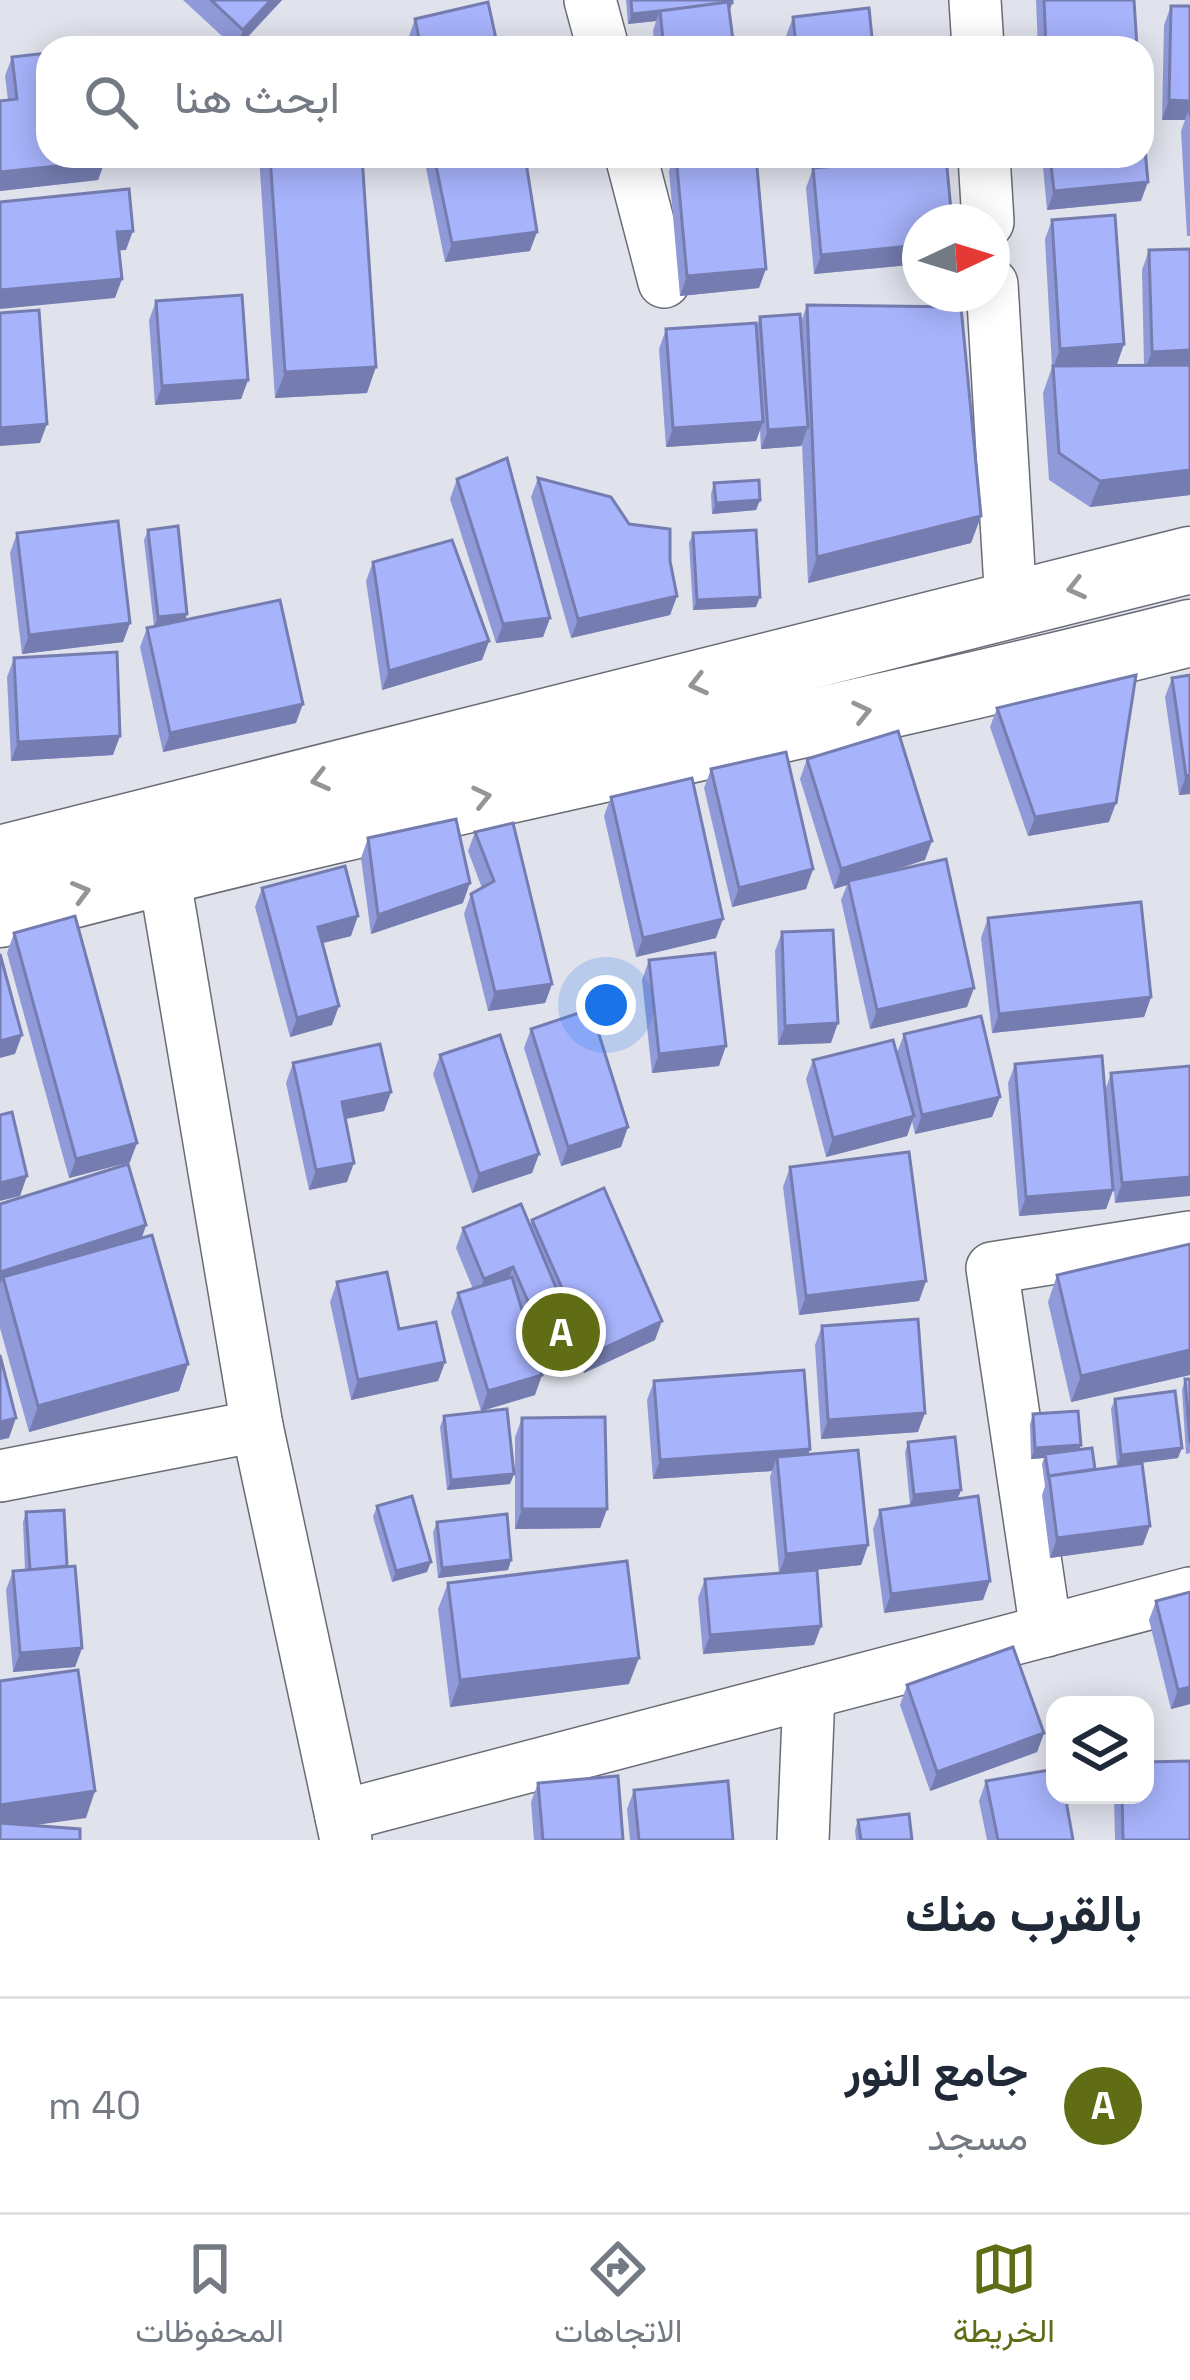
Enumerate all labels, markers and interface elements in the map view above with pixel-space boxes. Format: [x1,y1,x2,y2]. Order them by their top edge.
search box [36,36,1154,168]
icon: search [78,69,144,135]
text: ابحث هنا [174,69,340,126]
north arrow [902,204,1010,312]
one-way arrow [1067,574,1087,599]
one-way arrow [689,669,709,694]
one-way arrow [852,700,872,725]
one-way arrow [311,765,331,790]
one-way arrow [471,786,491,811]
one-way arrow [71,881,91,906]
your location [576,975,636,1035]
pin: A [522,1287,600,1377]
map controls [1046,1696,1154,1804]
button: layers [1046,1696,1154,1804]
text: بالقرب منك [905,1881,1142,1946]
text: جامع النور [845,2042,1028,2099]
text: 40 m [48,2081,141,2130]
text: A [1091,2081,1115,2130]
text: مسجد [927,2112,1028,2161]
tab: المحفوظات [135,2236,284,2360]
tab: الاتجاهات [554,2236,682,2360]
tab: الخريطة [953,2236,1055,2360]

